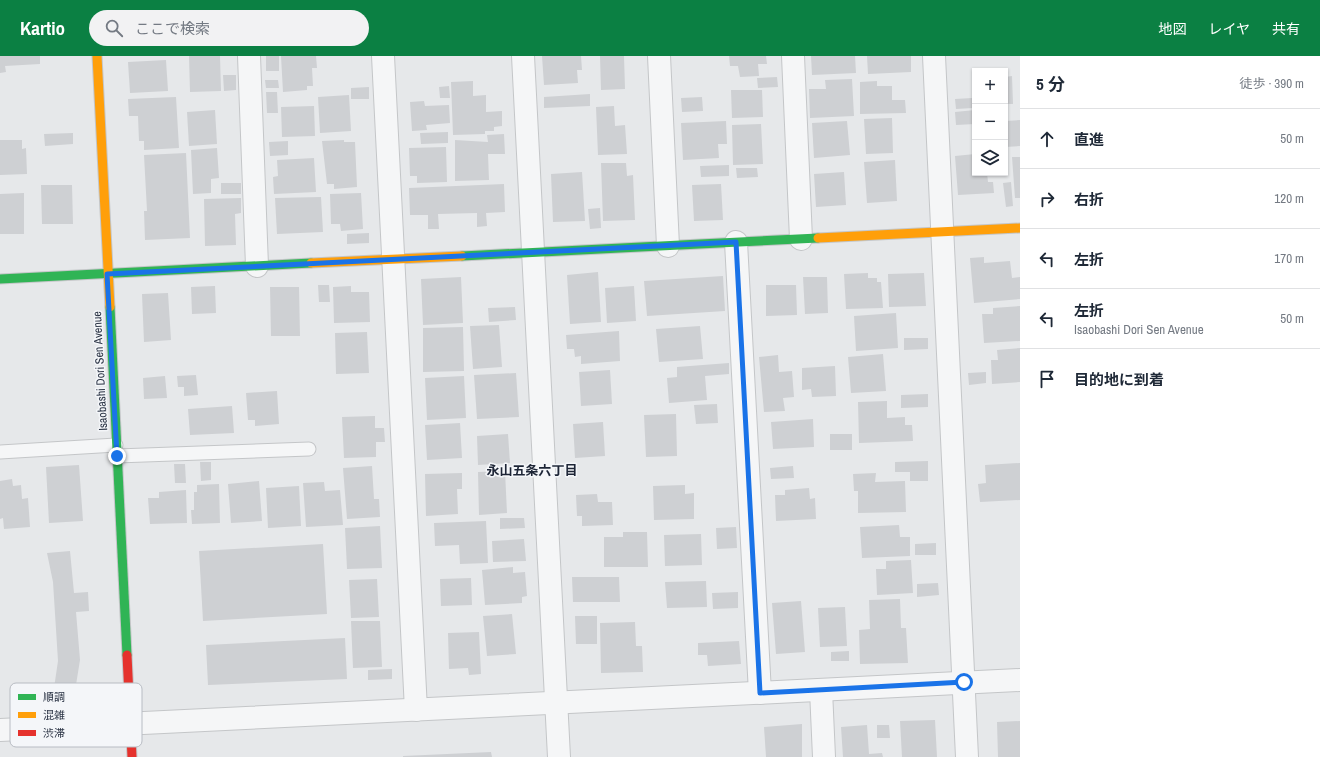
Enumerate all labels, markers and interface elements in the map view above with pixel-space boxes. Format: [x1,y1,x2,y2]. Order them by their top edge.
search box [89,10,369,46]
text: Kartio [20,15,65,41]
icon: search [103,17,125,39]
text: ここで検索 [135,18,210,39]
text: 地図 [1158,20,1186,38]
text: レイヤ [1208,20,1250,38]
text: 共有 [1272,20,1300,38]
map controls [972,68,1008,176]
button: + [972,68,1008,104]
text: 5 分 [1036,72,1065,95]
text: 徒歩 · 390 m [1239,75,1304,92]
button: − [972,104,1008,140]
icon: ahead [1036,128,1058,150]
text: 直進 [1074,129,1104,150]
text: 50 m [1280,130,1304,147]
button: layers [972,140,1008,176]
icon: right [1036,188,1058,210]
text: 右折 [1074,189,1104,210]
text: 120 m [1274,190,1304,207]
icon: left [1036,248,1058,270]
text: 左折 [1074,249,1104,270]
text: 170 m [1274,250,1304,267]
text: 左折 [1074,300,1104,321]
icon: left [1036,308,1058,330]
text: 50 m [1280,310,1304,327]
street label: Isaobashi Dori Sen Avenue [89,311,111,431]
text: Isaobashi Dori Sen Avenue [1074,321,1204,338]
icon: arrive [1036,368,1058,390]
text: 目的地に到着 [1074,369,1164,390]
route end [108,447,126,465]
district label: 永山五条六丁目 [486,462,578,479]
route start [955,673,973,691]
legend [10,683,142,747]
text: 順調 [43,690,65,704]
text: 混雑 [43,708,65,722]
text: 渋滞 [43,726,65,740]

